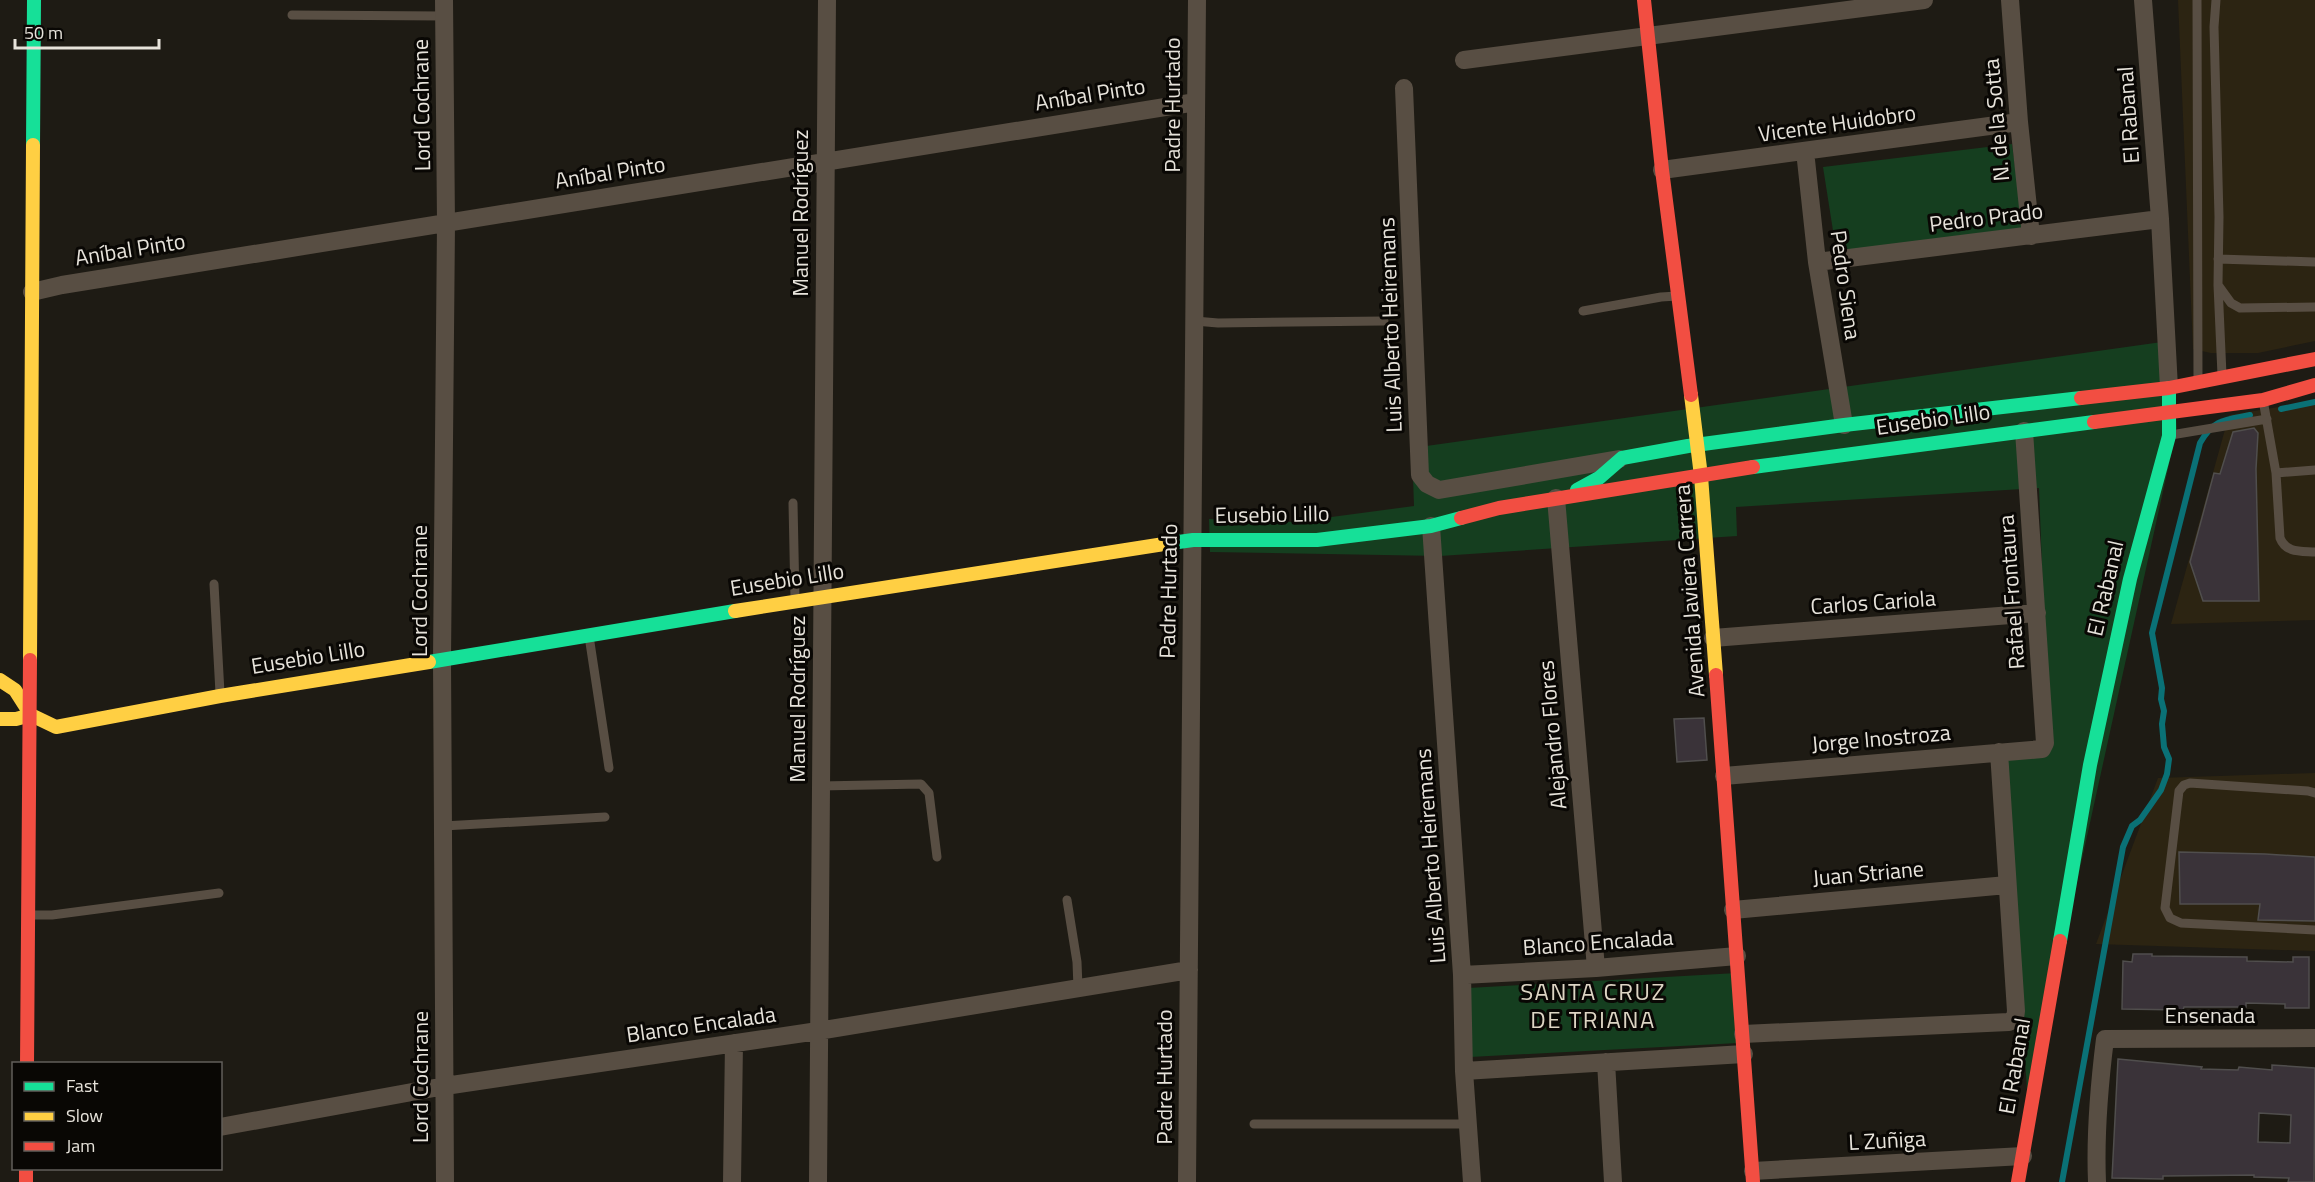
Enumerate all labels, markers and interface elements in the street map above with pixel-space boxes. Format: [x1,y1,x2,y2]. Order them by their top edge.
scale bar [15,12,159,50]
text: 50 m [24,19,63,46]
street label: Padre Hurtado [1155,37,1189,173]
street label: Lord Cochrane [403,39,439,171]
street label: N. de la Sotta [1974,57,2018,183]
street label: El Rabanal [2108,65,2148,165]
street label: Aníbal Pinto [1032,68,1148,120]
street label: Vicente Huidobro [1756,95,1918,151]
street label: Manuel Rodríguez [783,129,817,297]
street label: Aníbal Pinto [552,146,668,198]
street label: Pedro Prado [1927,193,2045,241]
street label: Luis Alberto Heiremans [1369,217,1411,433]
street label: Aníbal Pinto [72,223,188,275]
street label: Pedro Siena [1821,228,1871,342]
street label: Eusebio Lillo [1874,394,1992,444]
street label: Avenida Javiera Carrera [1665,483,1713,699]
street label: Eusebio Lillo [1214,496,1330,532]
street label: Rafael Frontaura [1989,514,2033,670]
street label: Padre Hurtado [1150,523,1186,659]
street label: Lord Cochrane [402,525,436,657]
street label: El Rabanal [2078,537,2132,639]
street label: Eusebio Lillo [728,553,846,605]
street label: Carlos Cariola [1809,581,1937,623]
street label: Manuel Rodríguez [780,615,814,783]
street label: Eusebio Lillo [249,631,367,683]
street label: Alejandro Flores [1529,659,1575,811]
street label: Jorge Inostroza [1810,715,1952,761]
street label: Luis Alberto Heiremans [1406,747,1454,965]
street label: Juan Striane [1811,851,1925,895]
street label: Blanco Encalada [1522,920,1674,964]
district label: SANTA CRUZ DE TRIANA [1520,973,1666,1037]
street label: Blanco Encalada [624,997,778,1051]
street label: Ensenada [2165,998,2255,1032]
street label: Padre Hurtado [1147,1009,1181,1145]
street label: Lord Cochrane [403,1011,437,1143]
street label: El Rabanal [1989,1015,2039,1117]
legend [12,1062,222,1170]
text: Fast [66,1072,99,1099]
text: Slow [66,1102,103,1129]
street label: L Zuñiga [1847,1121,1927,1159]
text: Jam [66,1132,95,1159]

